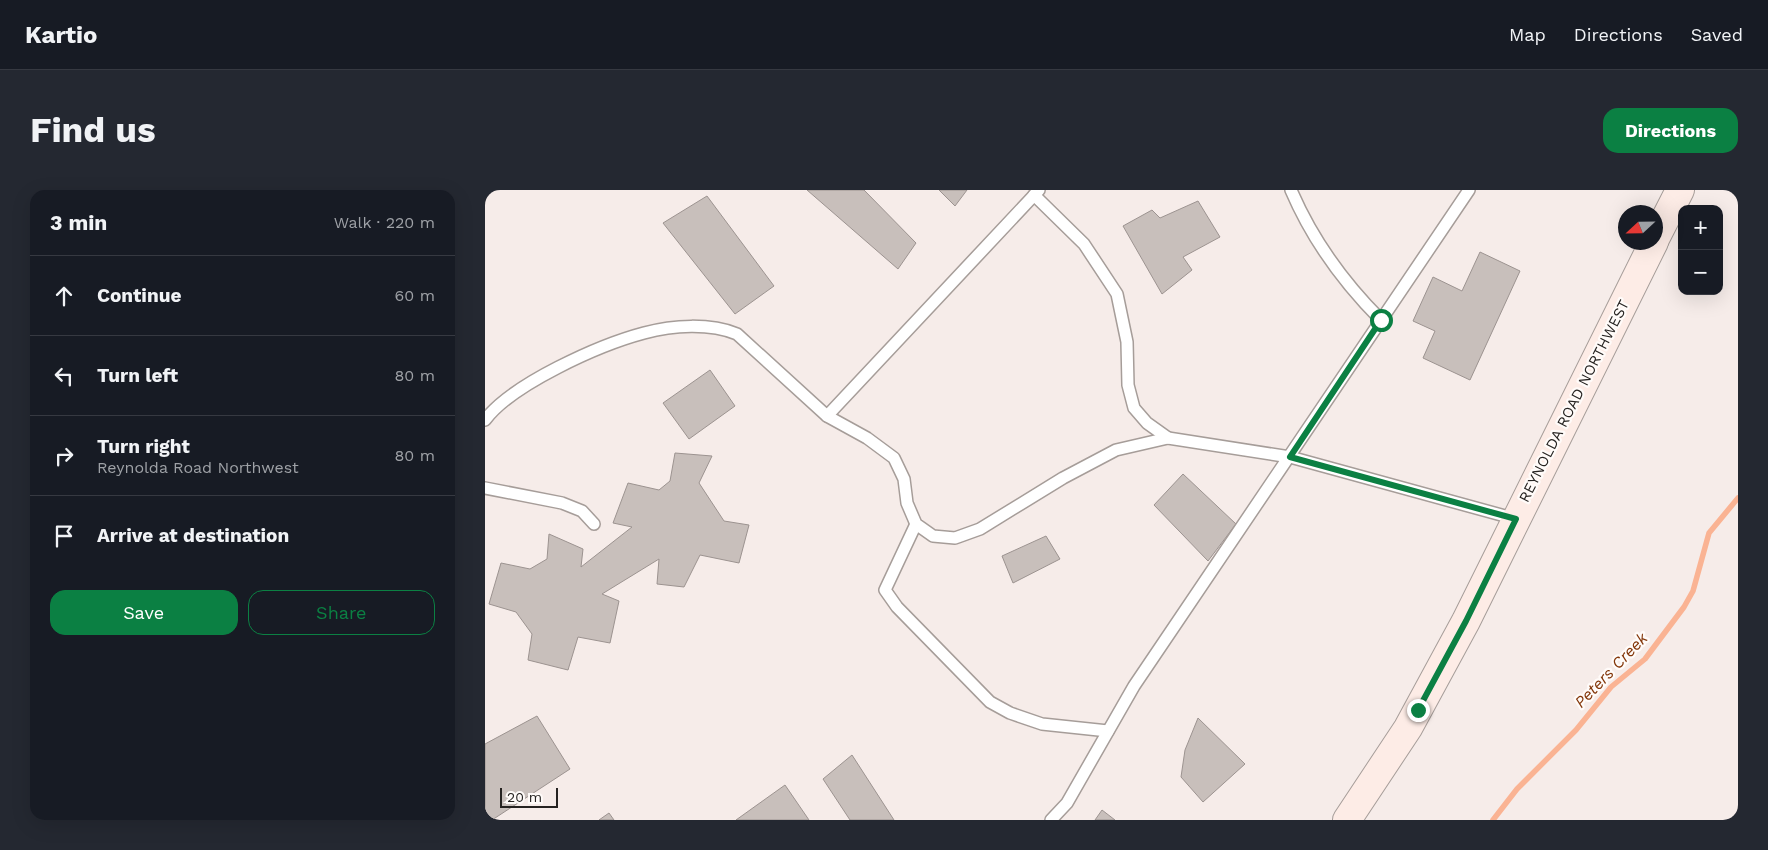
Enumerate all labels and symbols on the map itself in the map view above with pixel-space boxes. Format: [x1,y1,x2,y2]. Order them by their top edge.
north arrow [1618,205,1663,250]
street label: REYNOLDA ROAD NORTHWEST [1515,297,1633,505]
route start [1370,309,1393,332]
water label: Peters Creek [1570,628,1652,712]
route end [1407,699,1430,722]
scale bar [500,785,557,808]

